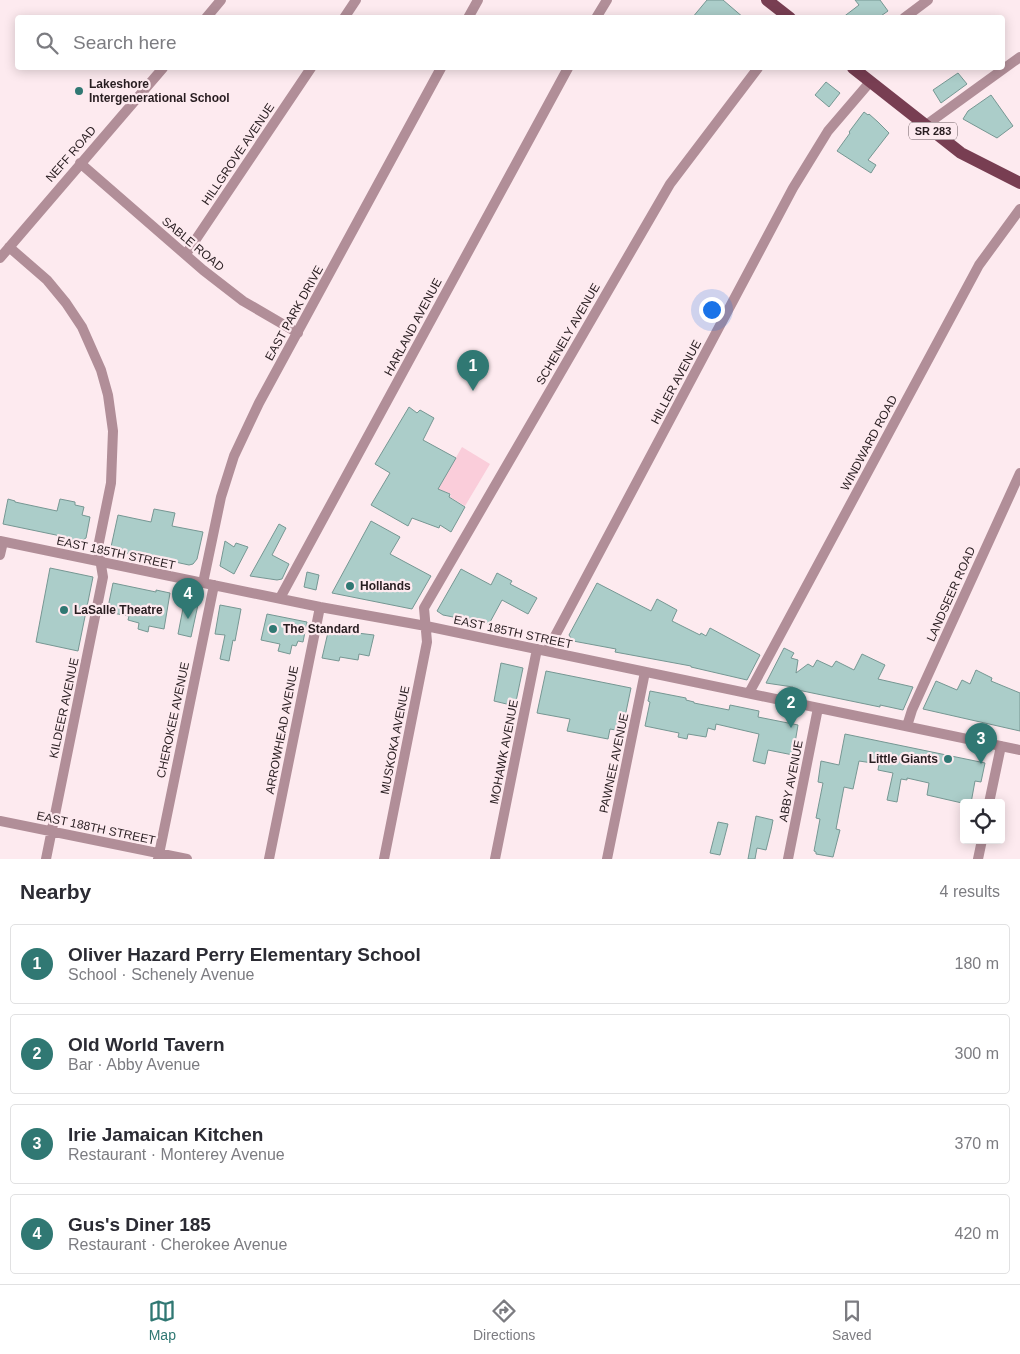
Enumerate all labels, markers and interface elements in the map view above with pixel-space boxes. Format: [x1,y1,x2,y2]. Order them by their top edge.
search box [15,15,1005,70]
icon: search [33,29,61,57]
text: Search here [73,32,177,53]
place label: Lakeshore Intergenerational School [89,77,230,105]
marker: Lakeshore Intergenerational School [73,85,85,97]
street label: HILLGROVE AVENUE [199,100,277,208]
road number: SR 283 [909,122,957,140]
street label: NEFF ROAD [43,123,99,185]
street label: SABLE ROAD [159,214,227,274]
street label: EAST PARK DRIVE [262,263,326,363]
street label: HARLAND AVENUE [381,276,445,378]
street label: SCHENELY AVENUE [533,281,603,387]
your location [699,297,725,323]
street label: HILLER AVENUE [648,338,704,426]
pin: 1 [457,350,489,391]
street label: WINDWARD ROAD [838,393,900,493]
street label: EAST 185TH STREET [55,534,177,573]
street label: LANDSEER ROAD [924,544,978,644]
pin: 4 [172,578,204,619]
place label: Hollands [360,579,411,593]
marker: Hollands [344,580,356,592]
place label: LaSalle Theatre [74,603,163,617]
marker: LaSalle Theatre [58,604,70,616]
street label: EAST 185TH STREET [452,613,574,652]
place label: The Standard [283,622,360,636]
marker: The Standard [267,623,279,635]
street label: KILDEER AVENUE [46,656,82,760]
street label: CHEROKEE AVENUE [154,661,192,779]
street label: ARROWHEAD AVENUE [263,665,301,795]
street label: MUSKOKA AVENUE [378,684,412,796]
pin: 2 [775,687,807,728]
street label: MOHAWK AVENUE [487,699,521,805]
street label: PAWNEE AVENUE [597,712,631,814]
pin: 3 [965,723,997,764]
street label: ABBY AVENUE [776,739,806,823]
place label: Little Giants [869,752,938,766]
marker: Little Giants [942,753,954,765]
map controls [960,799,1005,844]
button: locate [960,799,1005,844]
street label: EAST 188TH STREET [35,809,157,848]
text: Nearby [20,880,91,903]
text: 4 results [940,883,1000,900]
text: Oliver Hazard Perry Elementary School [68,944,421,965]
text: 1 [33,955,41,972]
text: 180 m [955,955,999,972]
text: School · Schenely Avenue [68,966,255,983]
text: Old World Tavern [68,1034,225,1055]
text: 2 [33,1045,41,1062]
text: 300 m [955,1045,999,1062]
text: Bar · Abby Avenue [68,1056,200,1073]
text: Irie Jamaican Kitchen [68,1124,263,1145]
text: 3 [33,1135,41,1152]
text: 370 m [955,1135,999,1152]
text: Restaurant · Monterey Avenue [68,1146,285,1163]
text: Gus's Diner 185 [68,1214,211,1235]
text: 4 [33,1225,41,1242]
text: 420 m [955,1225,999,1242]
text: Restaurant · Cherokee Avenue [68,1236,287,1253]
tab: Map [148,1297,176,1343]
tab: Directions [473,1297,535,1343]
tab: Saved [832,1297,872,1343]

